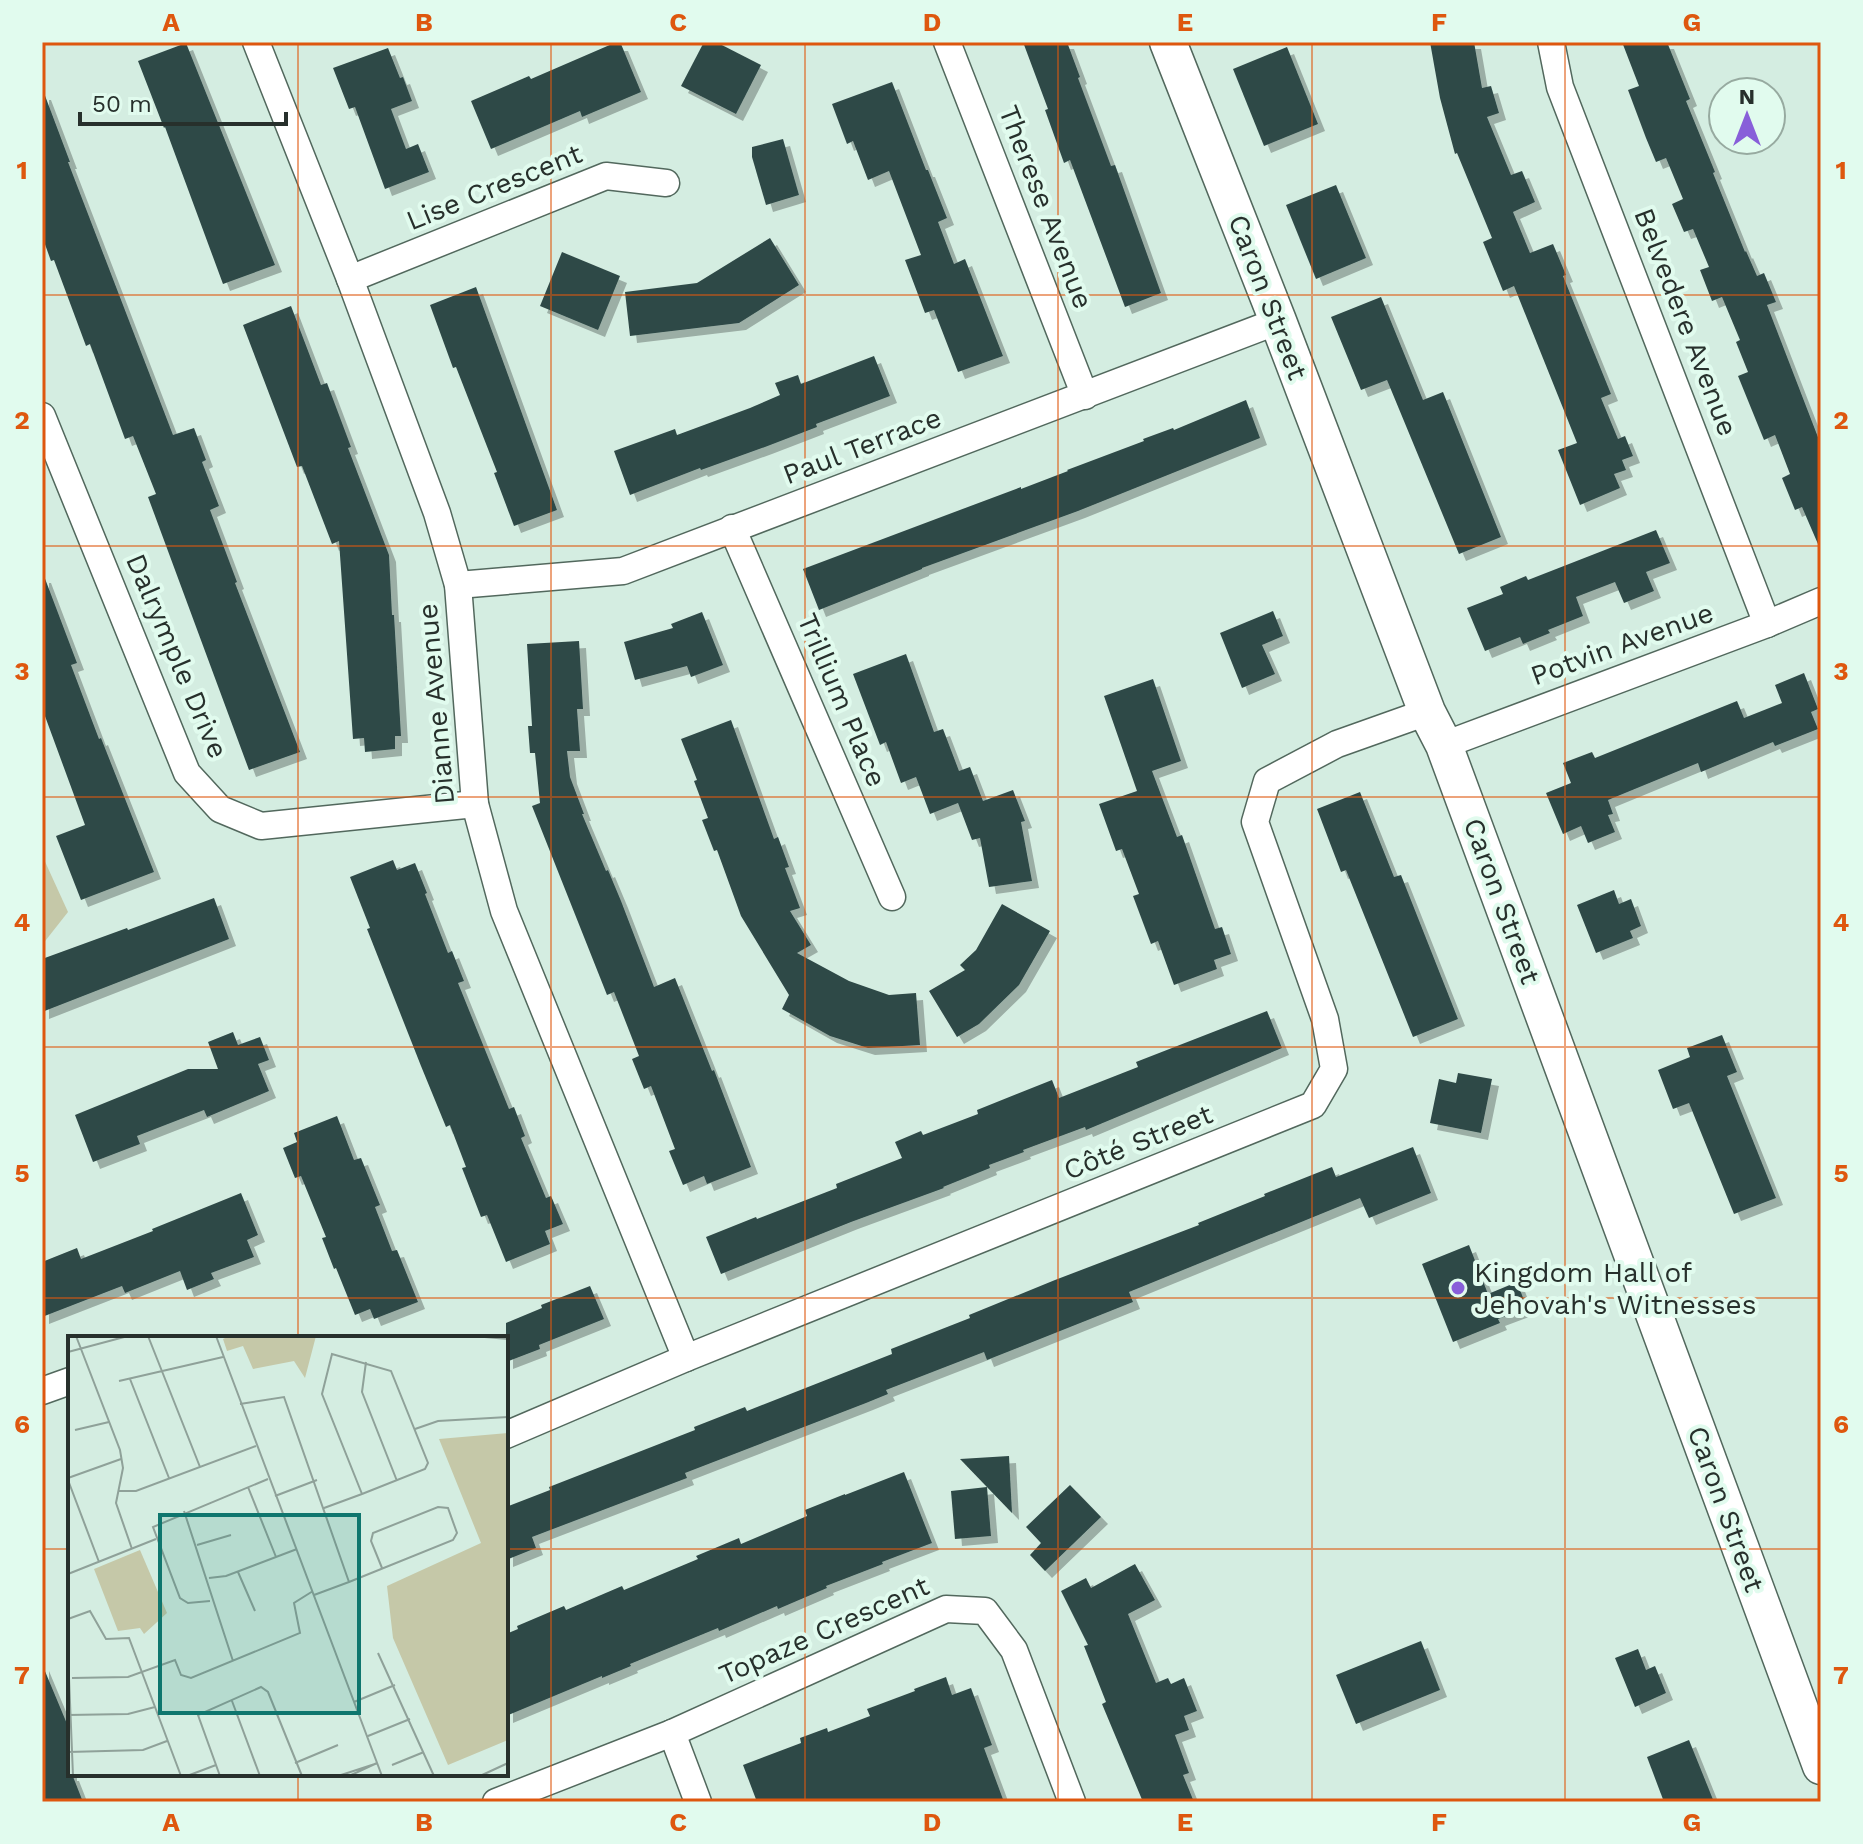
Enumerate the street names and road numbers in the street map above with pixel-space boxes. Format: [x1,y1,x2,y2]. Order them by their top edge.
street label: Therese Avenue [992,101,1100,313]
street label: Lise Crescent [401,137,587,237]
street label: Belvedere Avenue [1627,203,1745,441]
street label: Caron Street [1221,210,1315,384]
street label: Paul Terrace [778,401,946,491]
street label: Dalrymple Drive [119,549,235,763]
street label: Potvin Avenue [1526,596,1718,692]
street label: Dianne Avenue [411,602,461,806]
street label: Trillium Place [791,608,893,792]
street label: Caron Street [1457,814,1547,989]
street label: Côté Street [1059,1097,1217,1187]
street label: Caron Street [1681,1422,1771,1597]
street label: Topaze Crescent [714,1569,934,1691]

